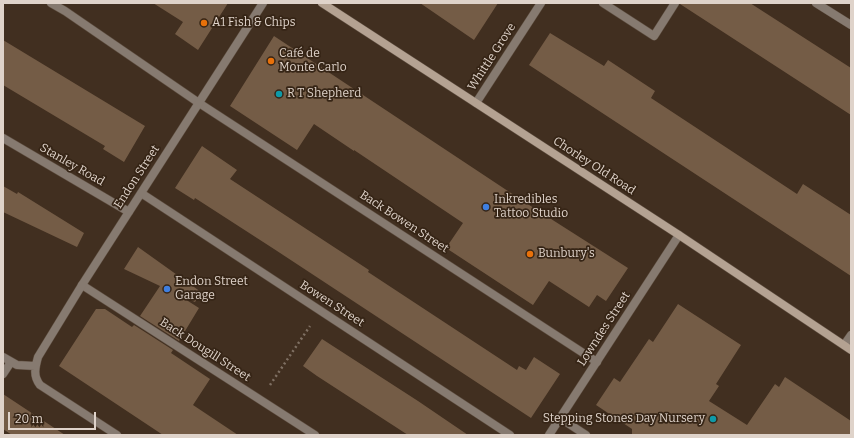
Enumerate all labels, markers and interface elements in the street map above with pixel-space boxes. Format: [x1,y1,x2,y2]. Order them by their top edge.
place label: A1 Fish & Chips [212,16,296,30]
marker: A1 Fish & Chips [199,18,209,28]
street label: Whittle Grove [465,21,519,93]
place label: Café de Monte Carlo [279,47,347,75]
marker: Café de Monte Carlo [266,56,276,66]
place label: R T Shepherd [287,87,361,101]
marker: R T Shepherd [274,89,284,99]
street label: Chorley Old Road [550,134,638,198]
street label: Stanley Road [37,141,107,189]
street label: Endon Street [111,143,163,211]
street label: Back Bowen Street [357,188,451,256]
place label: Inkredibles Tattoo Studio [494,193,568,221]
marker: Inkredibles Tattoo Studio [481,202,491,212]
place label: Bunbury's [538,247,595,261]
marker: Bunbury's [525,249,535,259]
place label: Endon Street Garage [175,275,248,303]
street label: Bowen Street [297,278,367,330]
marker: Endon Street Garage [162,284,172,294]
street label: Lowndes Street [575,289,633,369]
street label: Back Dougill Street [157,315,253,385]
scale bar [10,404,98,430]
text: 20 m [15,412,43,426]
place label: Stepping Stones Day Nursery [543,412,705,426]
marker: Stepping Stones Day Nursery [708,414,718,424]

